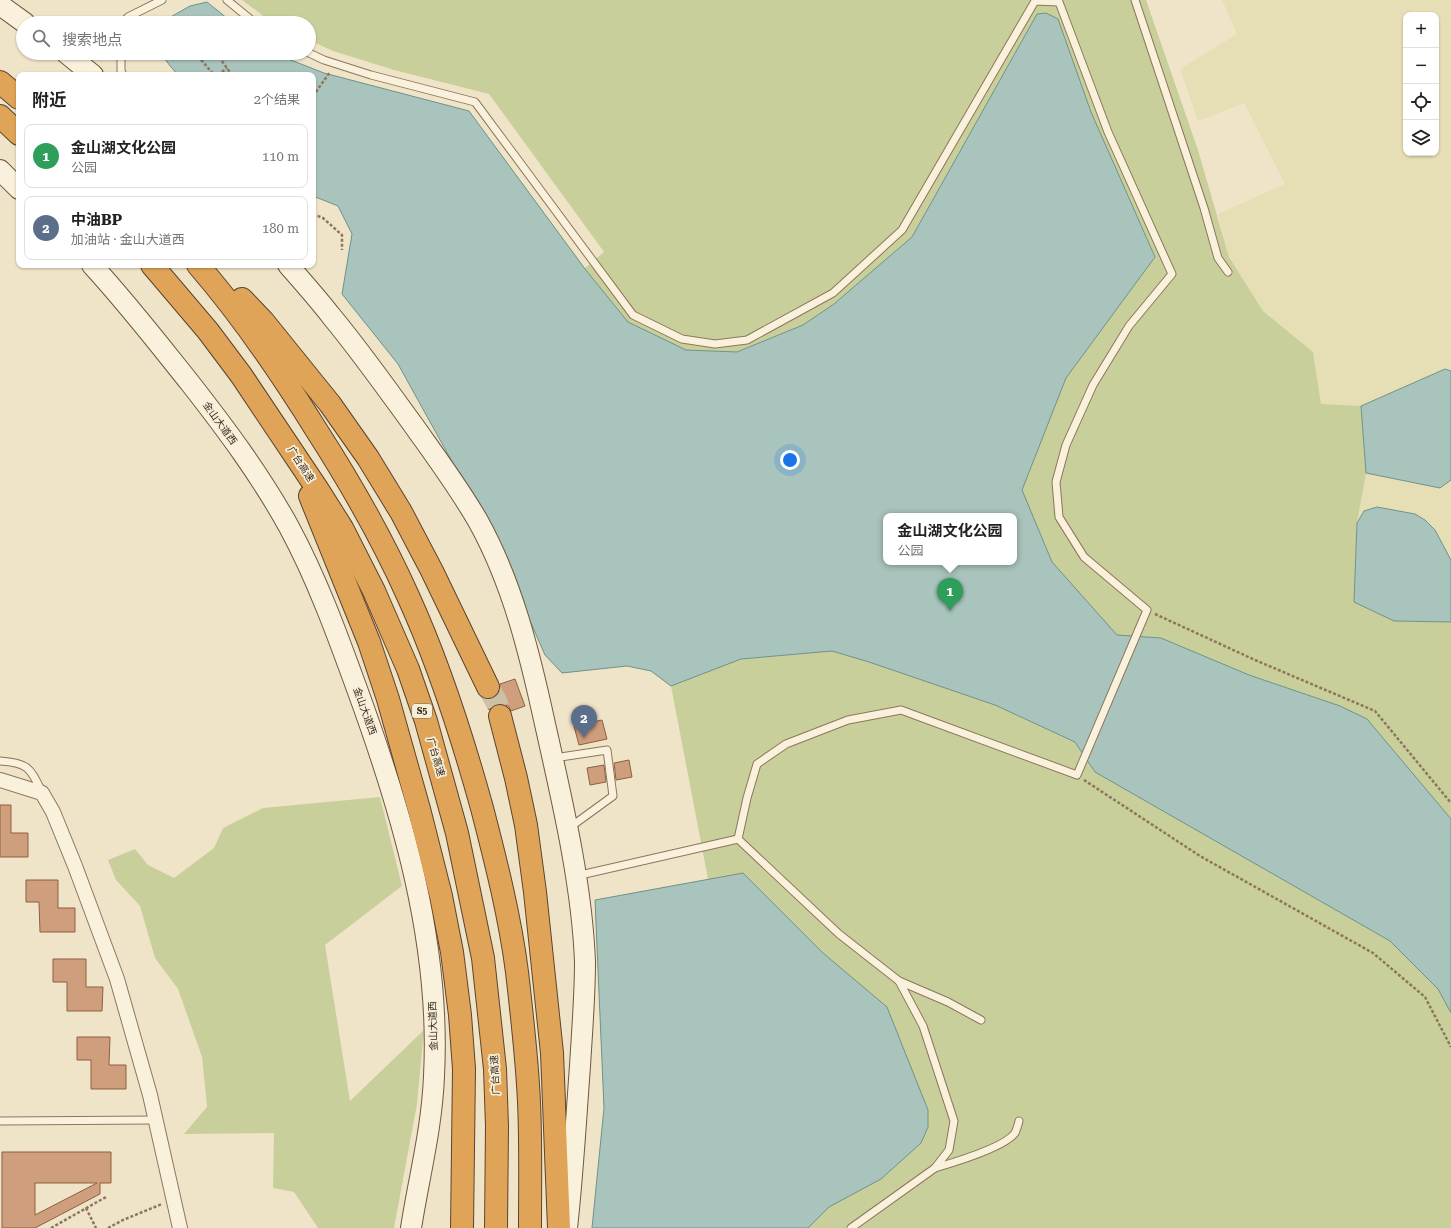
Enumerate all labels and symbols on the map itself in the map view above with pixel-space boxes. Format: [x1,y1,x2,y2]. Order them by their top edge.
street label: 金山大道西 [201,400,239,446]
street label: 广台高速 [285,444,317,484]
your location [780,450,800,470]
pin: 1 [937,578,963,611]
street label: 金山大道西 [351,686,379,736]
road number: S5 [412,704,432,718]
pin: 2 [571,705,597,738]
street label: 广台高速 [425,736,447,778]
street label: 金山大道西 [427,1001,439,1051]
street label: 广台高速 [488,1055,502,1095]

